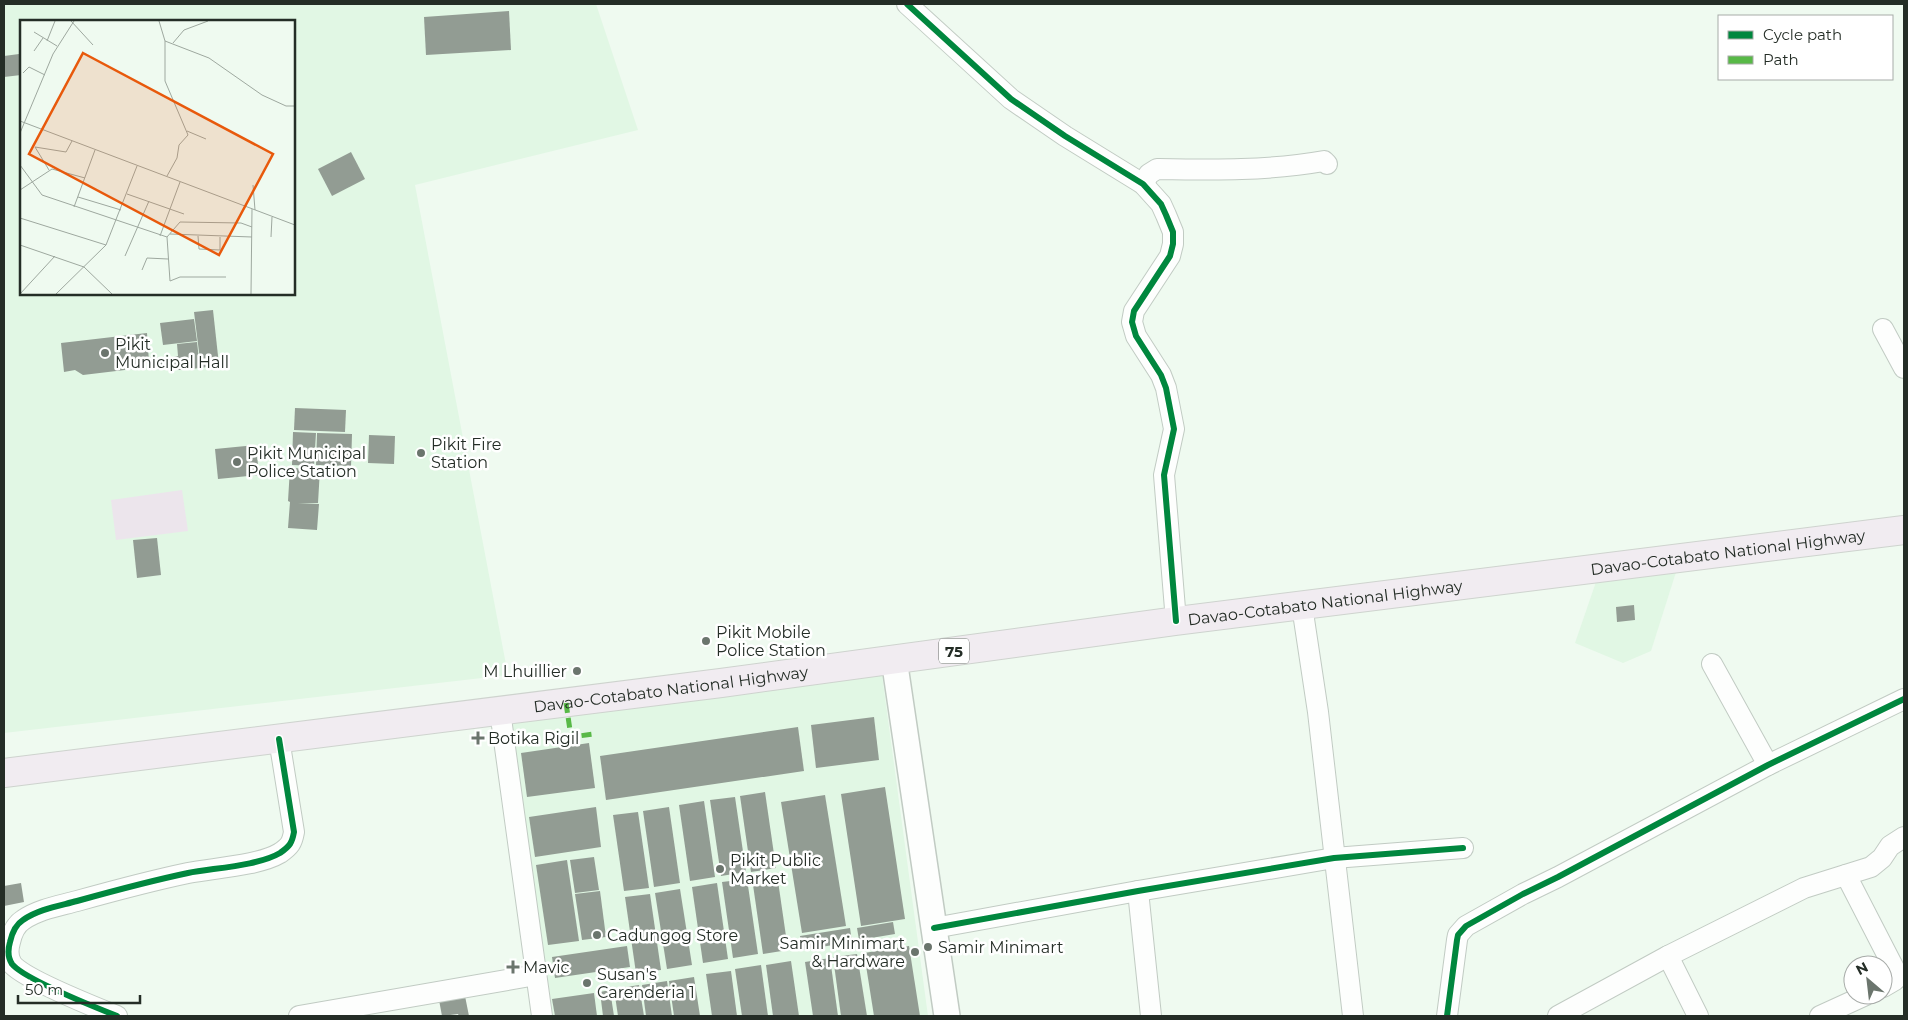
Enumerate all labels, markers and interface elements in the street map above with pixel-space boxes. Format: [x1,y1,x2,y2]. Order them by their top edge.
legend [1718,15,1893,80]
inset map [20,20,295,295]
text: Cycle path [1763,25,1842,44]
text: Path [1763,50,1799,69]
place label: Pikit Municipal Hall [115,335,229,372]
marker: Pikit Municipal Hall [99,347,111,359]
place label: Pikit Fire Station [431,435,502,472]
place label: Pikit Municipal Police Station [247,444,366,481]
marker: Pikit Fire Station [415,447,427,459]
marker: Pikit Municipal Police Station [231,456,243,468]
street label: Davao-Cotabato National Highway [1589,525,1867,579]
street label: Davao-Cotabato National Highway [1186,576,1464,629]
place label: Pikit Mobile Police Station [716,623,826,660]
marker: Pikit Mobile Police Station [700,635,712,647]
road number: 75 [939,638,969,664]
place label: M Lhuillier [483,662,567,681]
street label: Davao-Cotabato National Highway [532,662,810,716]
marker: M Lhuillier [571,665,583,677]
place label: Botika Rigil [488,729,579,748]
marker: Botika Rigil [472,732,484,744]
place label: Pikit Public Market [730,851,821,888]
marker: Pikit Public Market [714,863,726,875]
place label: Cadungog Store [607,926,738,945]
marker: Cadungog Store [591,929,603,941]
place label: Samir Minimart & Hardware [780,934,905,971]
place label: Samir Minimart [938,938,1064,957]
marker: Samir Minimart [922,941,934,953]
marker: Samir Minimart & Hardware [909,946,921,958]
north arrow [1843,955,1893,1005]
place label: Mavic [523,958,570,977]
text: N [1853,958,1871,979]
marker: Mavic [507,961,519,973]
place label: Susan's Carenderia 1 [597,965,695,1002]
scale bar [18,972,140,1004]
marker: Susan's Carenderia 1 [581,977,593,989]
text: 50 m [25,980,63,999]

